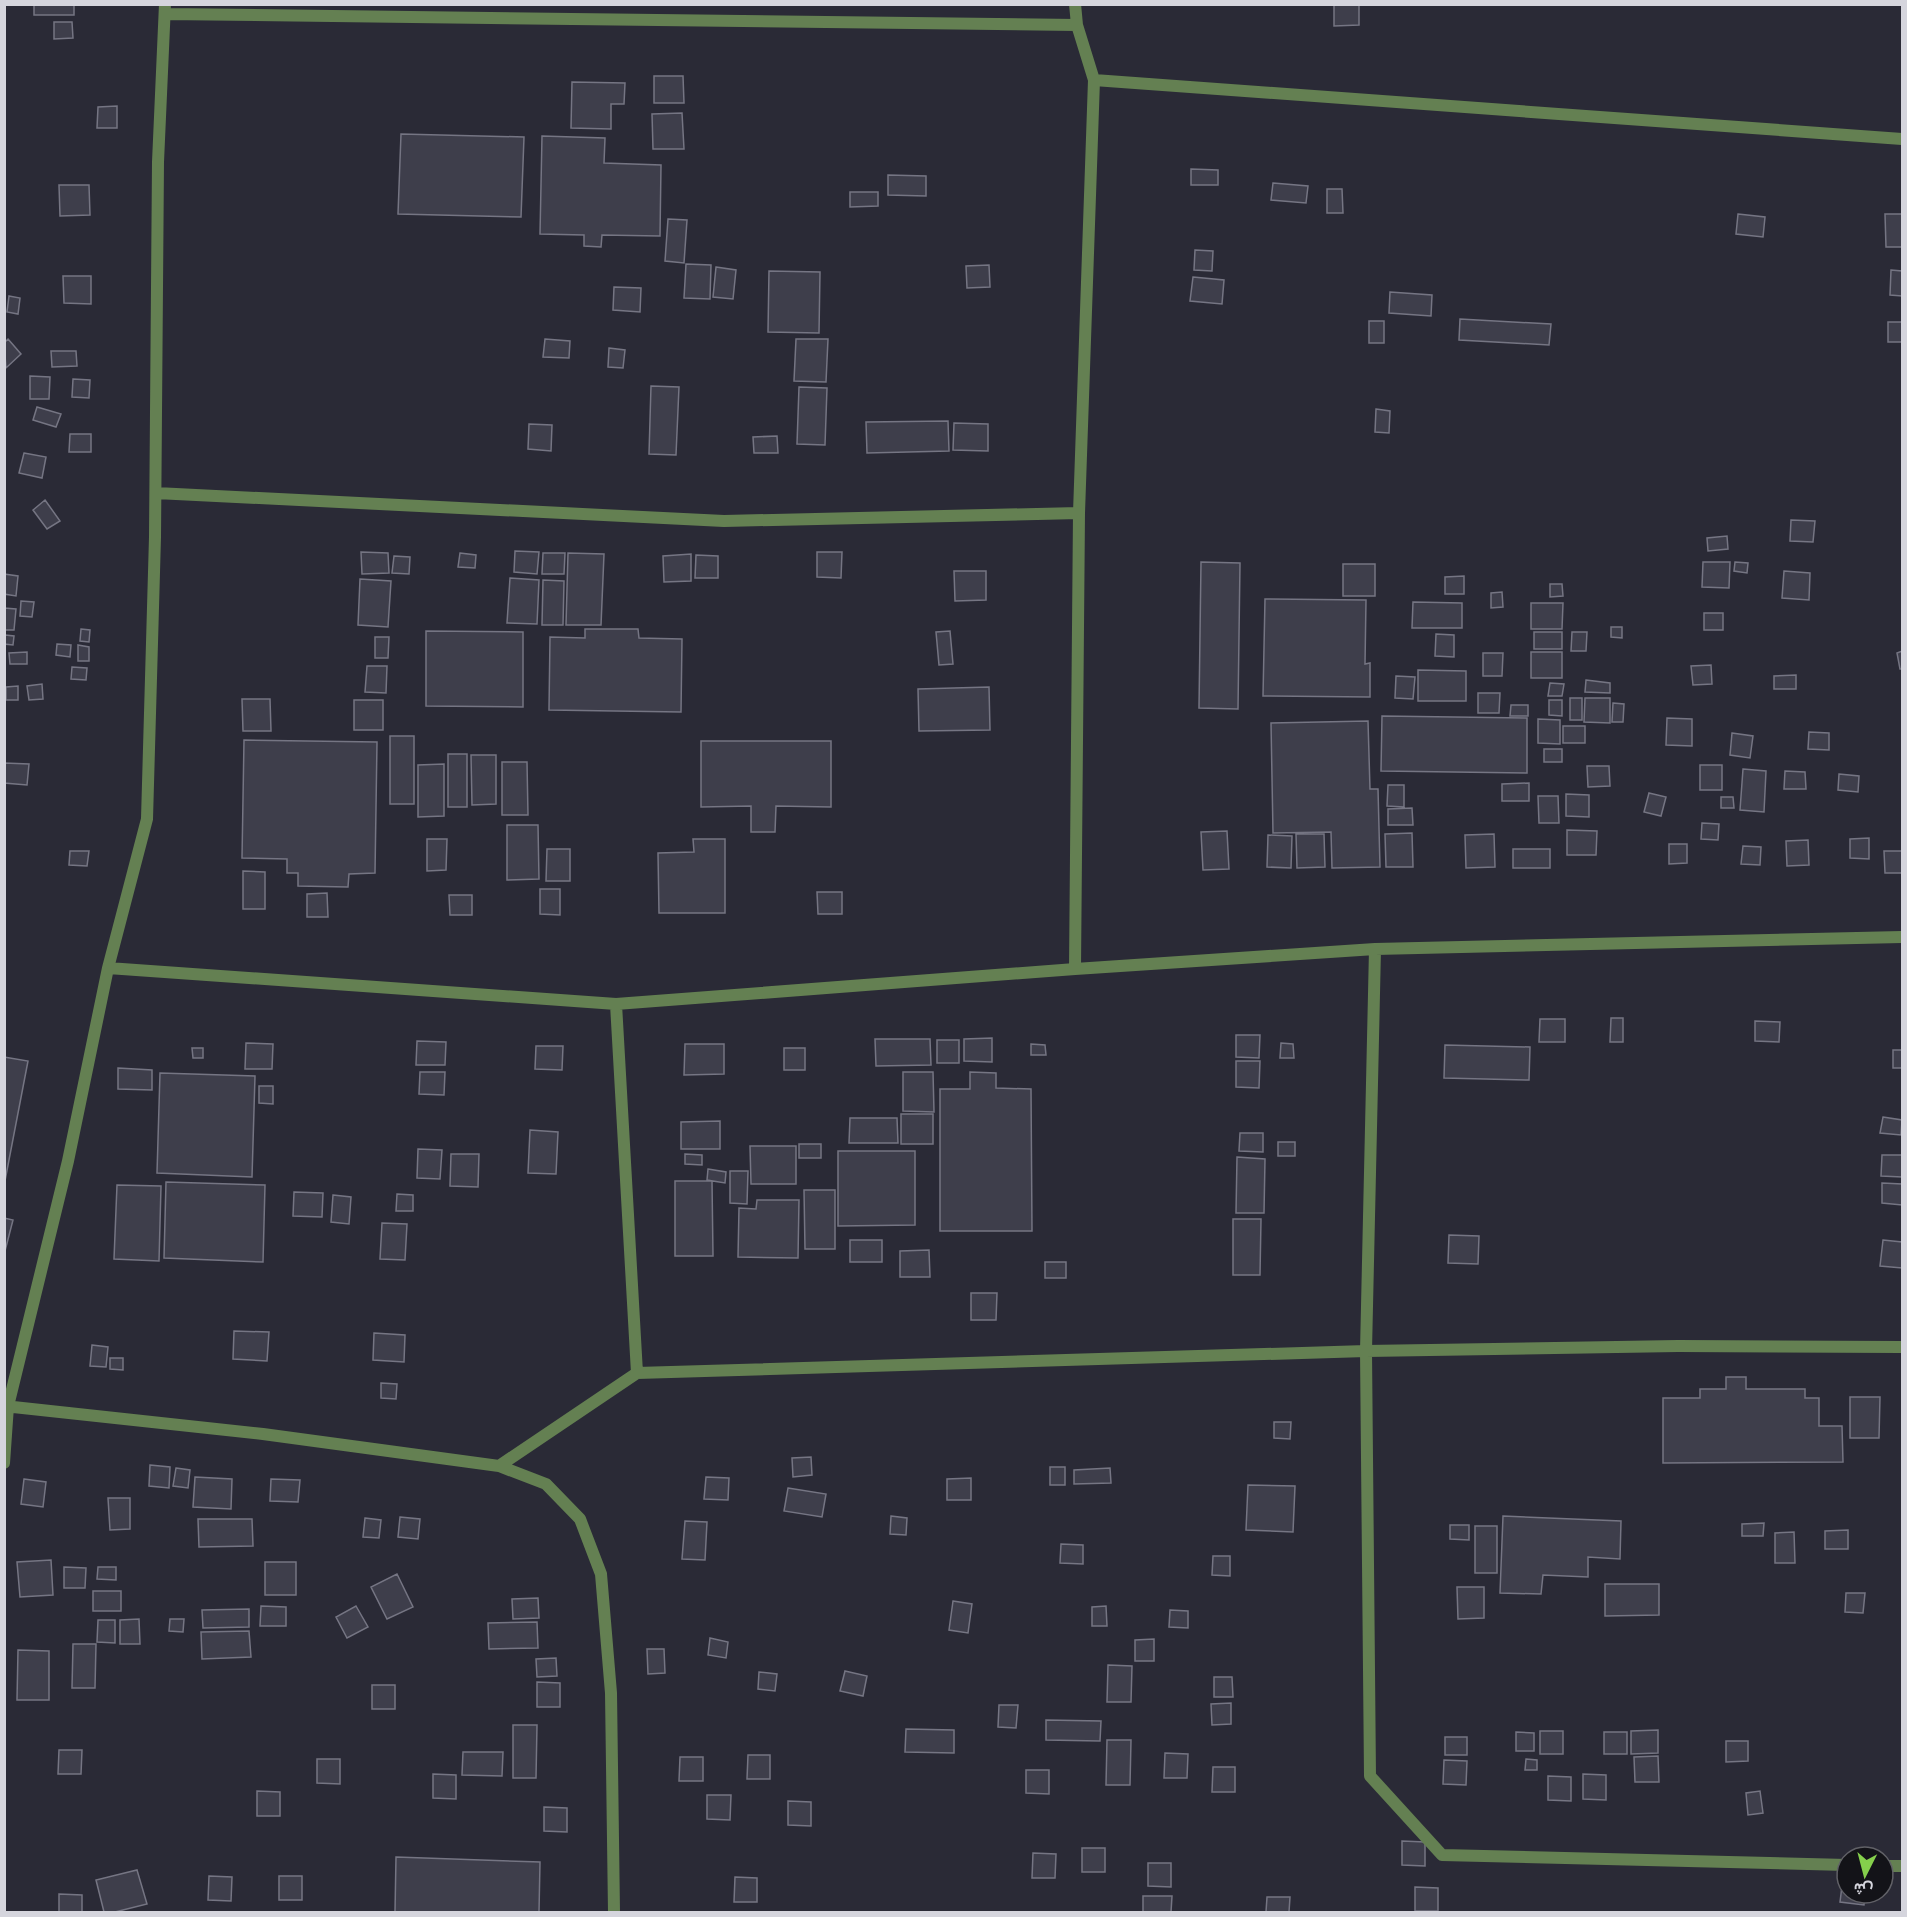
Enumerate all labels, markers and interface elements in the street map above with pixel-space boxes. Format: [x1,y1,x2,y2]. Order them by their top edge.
north arrow [1835,1845,1895,1905]
text: ش [1853,1877,1874,1901]

